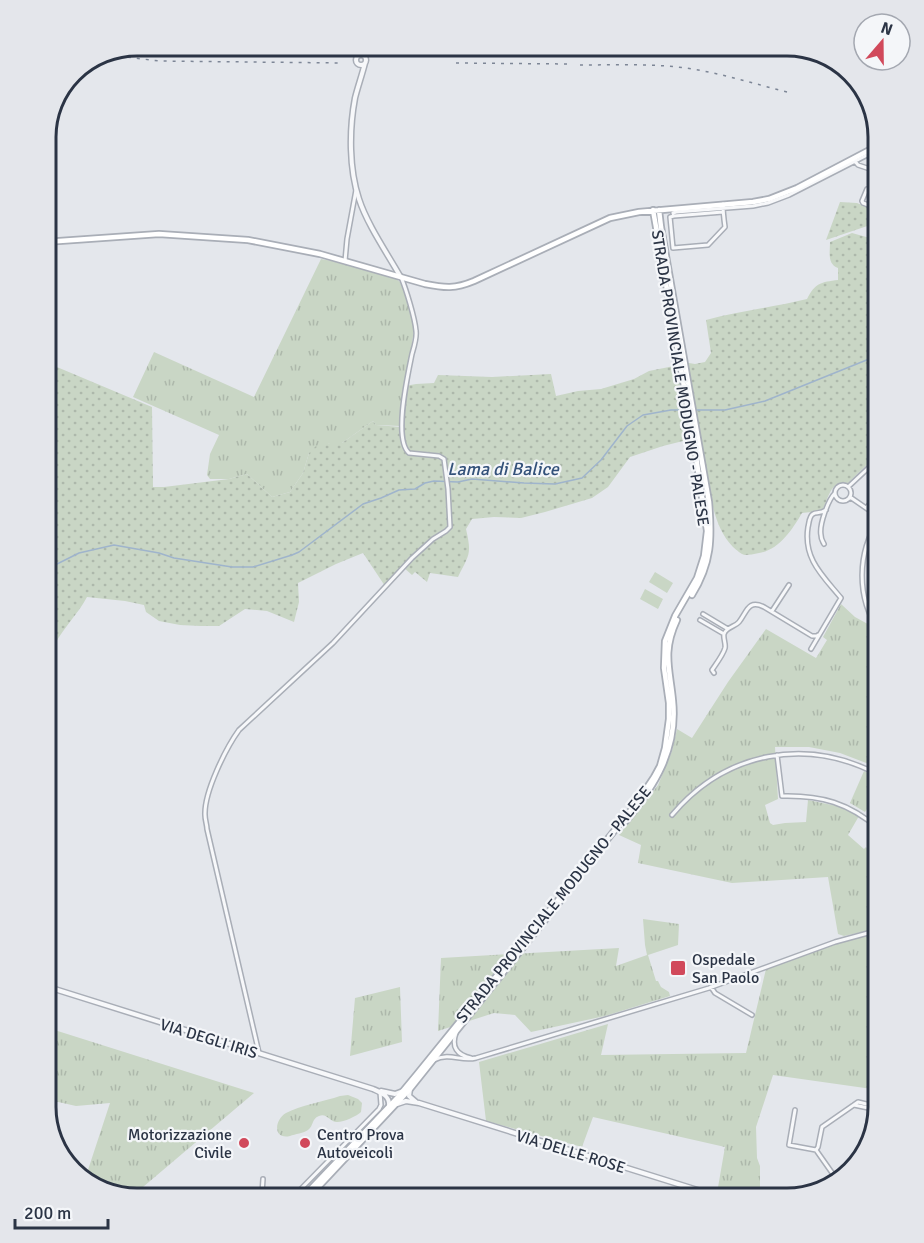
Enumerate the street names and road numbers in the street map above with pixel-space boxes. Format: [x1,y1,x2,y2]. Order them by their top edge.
street label: STRADA PROVINCIALE MODUGNO - PALESE [647,229,713,528]
street label: STRADA PROVINCIALE MODUGNO - PALESE [452,782,656,1027]
street label: VIA DEGLI IRIS [157,1015,260,1063]
street label: VIA DELLE ROSE [514,1126,628,1178]

